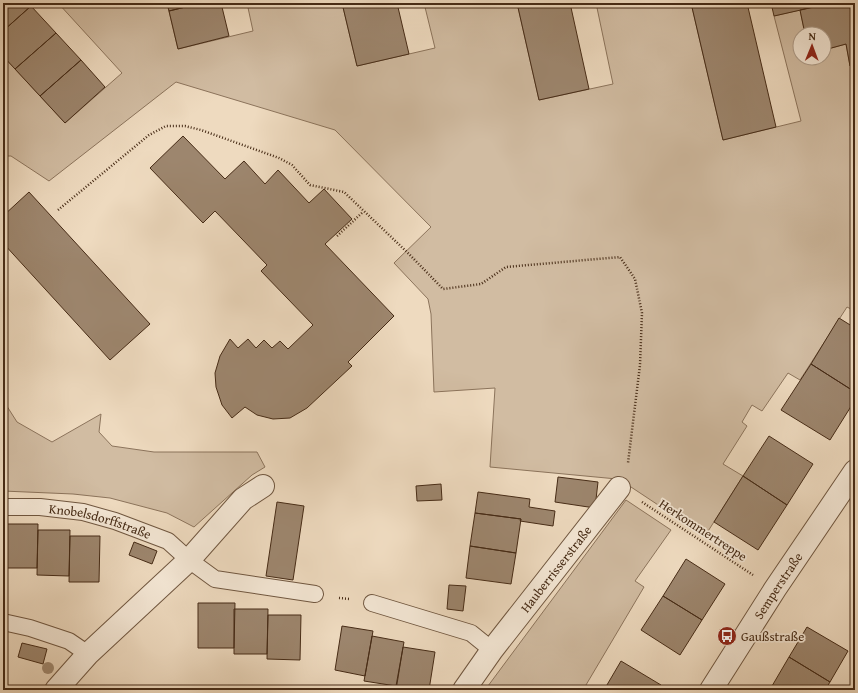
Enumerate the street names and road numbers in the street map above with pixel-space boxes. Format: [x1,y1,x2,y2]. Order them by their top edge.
street label: Herkommertreppe [655,494,751,566]
street label: Knobelsdorffstraße [48,499,154,543]
street label: Hauberrisserstraße [516,521,596,616]
street label: Semperstraße [749,548,807,623]

